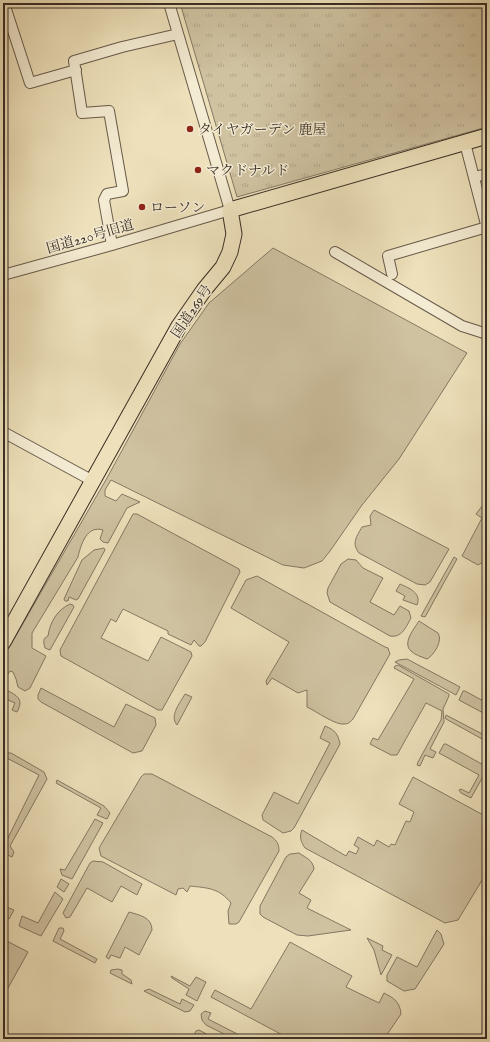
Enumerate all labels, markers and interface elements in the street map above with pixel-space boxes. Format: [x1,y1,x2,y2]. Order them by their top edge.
place label: タイヤガーデン 鹿屋 [198,121,327,139]
marker: タイヤガーデン 鹿屋 [185,124,195,134]
place label: マクドナルド [206,162,289,180]
marker: マクドナルド [193,165,203,175]
place label: ローソン [150,199,205,217]
marker: ローソン [137,202,147,212]
street label: 国道220号旧道 [45,216,136,258]
street label: 国道269号 [167,281,216,342]

